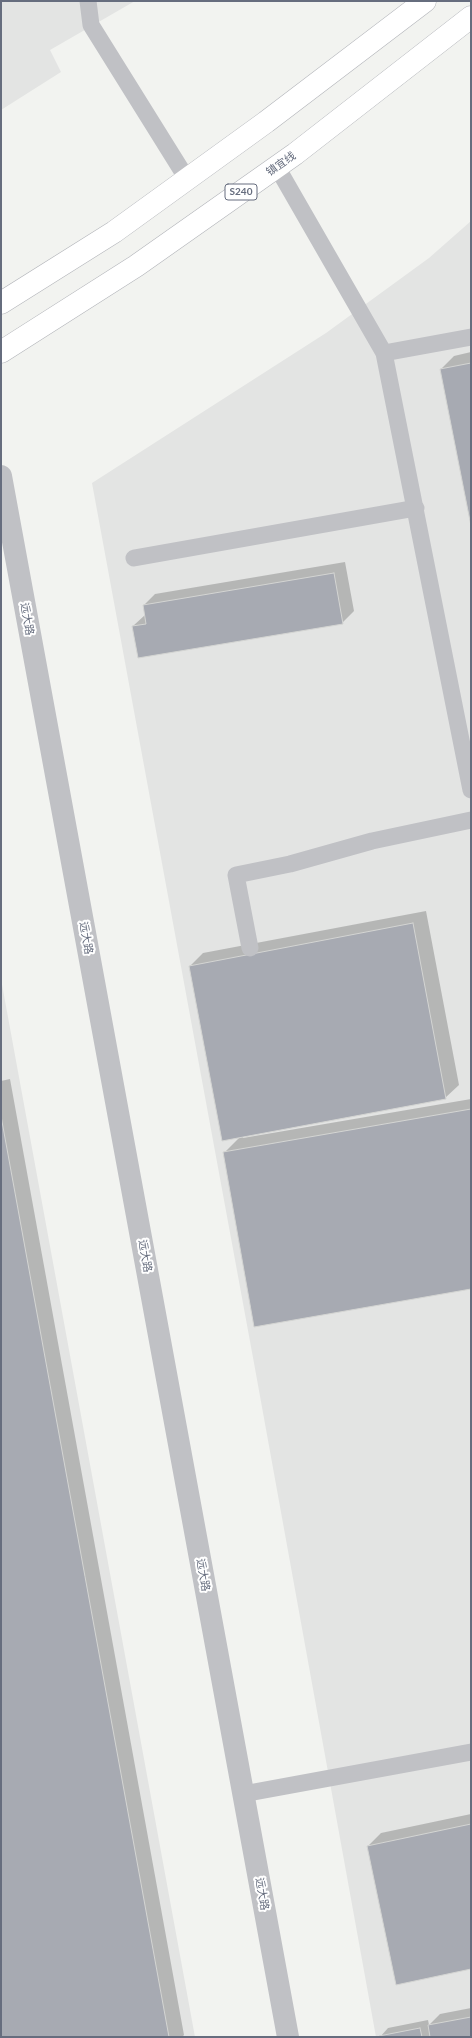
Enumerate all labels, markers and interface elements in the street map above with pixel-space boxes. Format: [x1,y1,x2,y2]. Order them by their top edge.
street label: 镇宜线 [264,149,298,179]
road number: S240 [225,184,257,200]
street label: 远大路 [18,602,36,636]
street label: 远大路 [77,921,95,955]
street label: 远大路 [136,1239,154,1273]
street label: 远大路 [194,1558,212,1592]
street label: 远大路 [253,1877,271,1911]

